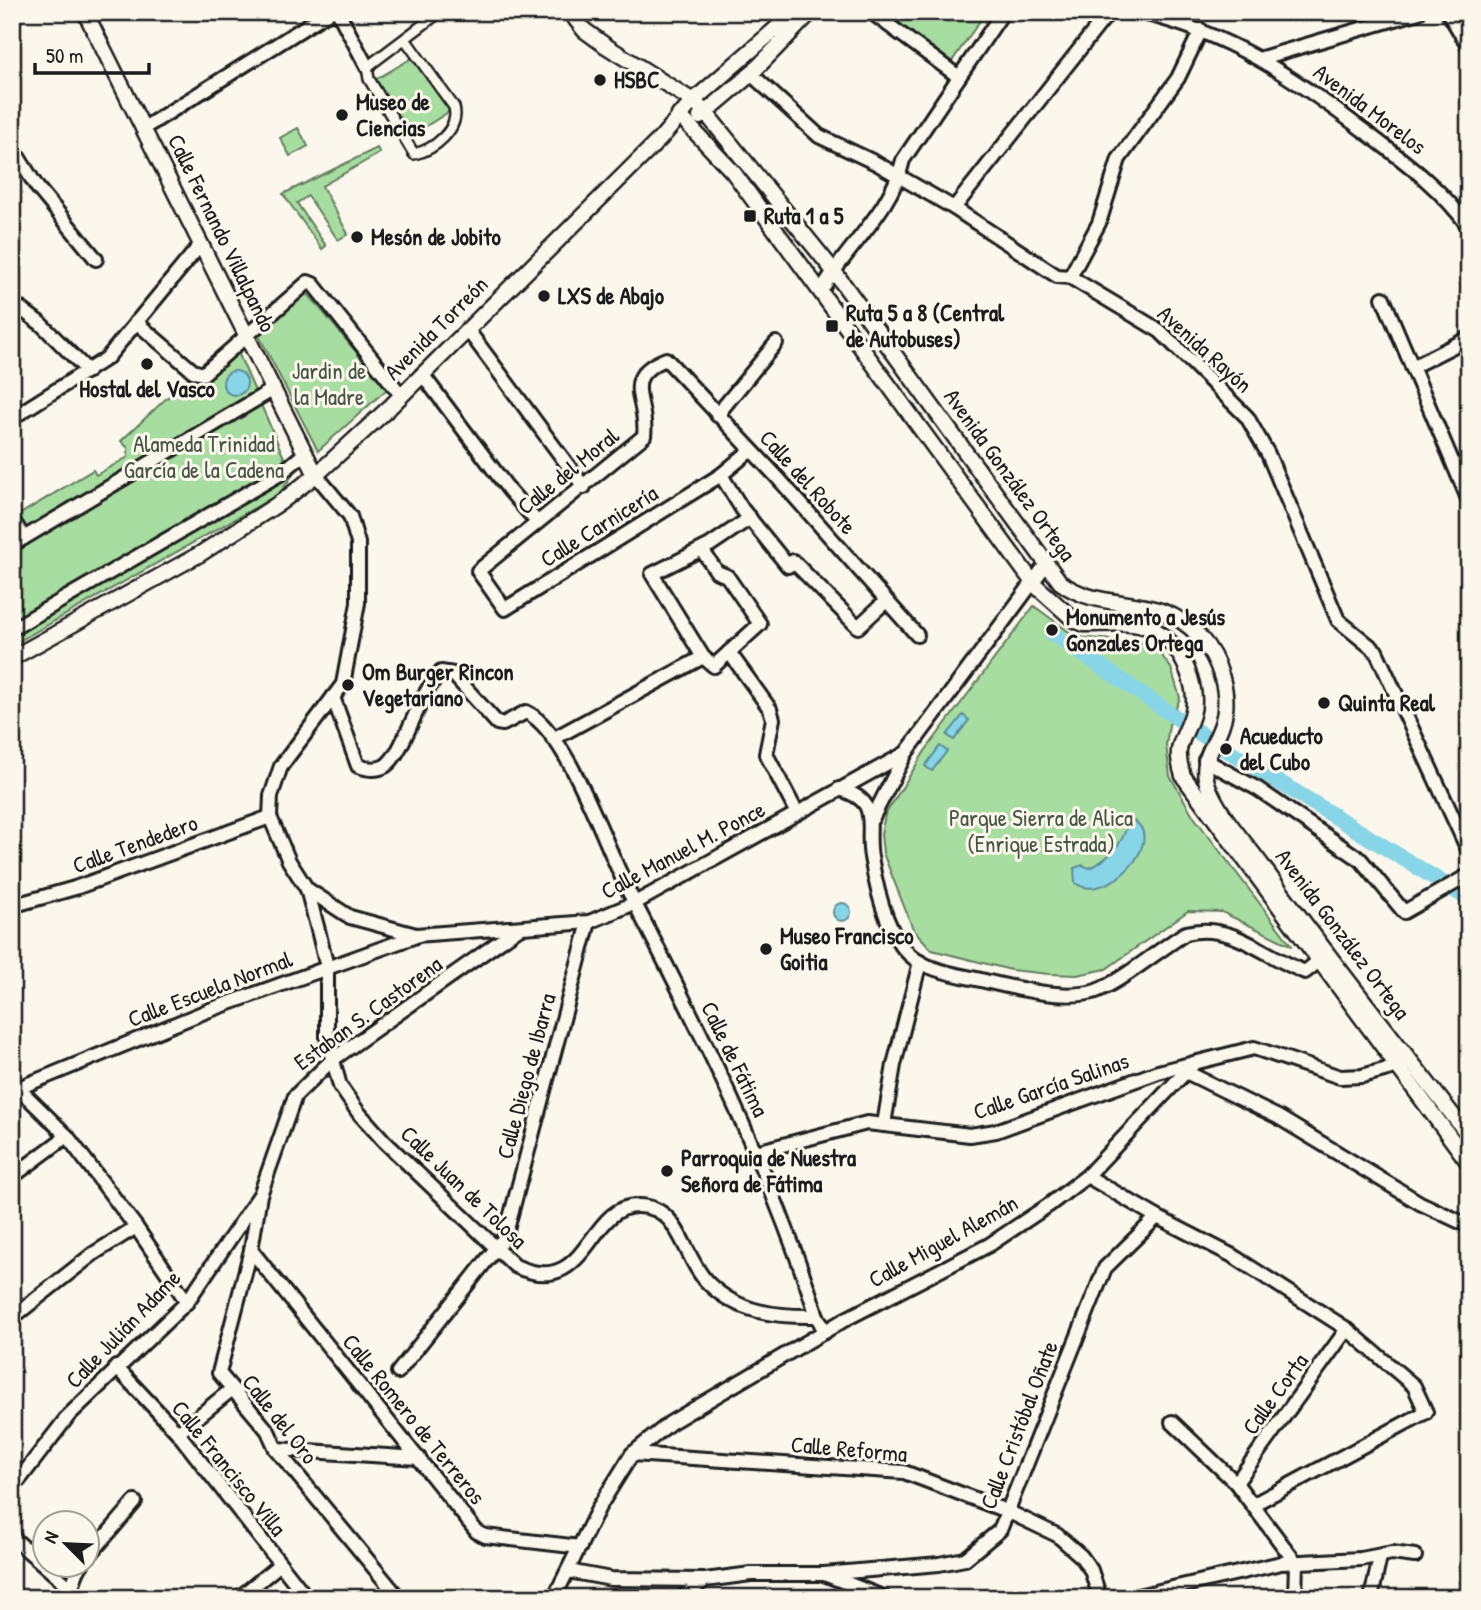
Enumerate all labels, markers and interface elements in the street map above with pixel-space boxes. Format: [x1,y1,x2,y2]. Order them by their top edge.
scale bar [35,32,149,76]
text: 50 m [46,41,83,70]
street label: Avenida Morelos [1308,56,1433,161]
place label: HSBC [614,64,660,95]
marker: HSBC [592,72,608,88]
place label: Museo de Ciencias [356,86,430,143]
marker: Museo de Ciencias [334,107,350,123]
street label: Calle Fernando Villalpando [161,129,284,337]
place label: Ruta 1 a 5 [764,200,844,231]
marker: Ruta 1 a 5 [742,208,758,224]
place label: Mesón de Jobito [371,221,501,252]
marker: Mesón de Jobito [349,229,365,245]
street label: Avenida Torreón [377,269,494,386]
place label: LXS de Abajo [558,280,665,311]
marker: LXS de Abajo [536,288,552,304]
place label: Ruta 5 a 8 (Central de Autobuses) [846,297,1005,354]
street label: Avenida Rayón [1151,298,1259,399]
marker: Ruta 5 a 8 (Central de Autobuses) [824,318,840,334]
park label: Jardin de la Madre [292,355,366,412]
marker: Hostal del Vasco [139,356,155,372]
place label: Hostal del Vasco [79,373,216,404]
street label: Avenida González Ortega [937,382,1084,567]
street label: Calle del Moral [510,419,626,521]
street label: Calle del Robote [753,423,864,541]
park label: Alameda Trinidad García de la Cadena [124,428,284,485]
street label: Calle Carnicería [534,477,663,574]
place label: Monumento a Jesús Gonzales Ortega [1066,601,1225,659]
marker: Monumento a Jesús Gonzales Ortega [1044,622,1060,638]
place label: Om Burger Rincon Vegetariano [362,656,514,714]
marker: Om Burger Rincon Vegetariano [340,677,356,693]
place label: Quinta Real [1338,687,1436,718]
marker: Quinta Real [1316,695,1332,711]
place label: Acueducto del Cubo [1240,720,1324,777]
marker: Acueducto del Cubo [1218,741,1234,757]
street label: Calle Manuel M. Ponce [595,793,770,906]
park label: Parque Sierra de Alica (Enrique Estrada) [949,802,1133,859]
street label: Calle Tendedero [68,807,202,880]
street label: Avenida González Ortega [1269,842,1418,1025]
place label: Museo Francisco Goitia [780,920,914,977]
marker: Museo Francisco Goitia [758,941,774,957]
street label: Calle Escuela Normal [123,943,297,1034]
street label: Estaban S. Castorena [287,948,448,1077]
street label: Calle Diego de Ibarra [489,990,562,1162]
street label: Calle de Fátima [694,996,777,1122]
street label: Calle García Salinas [969,1044,1133,1127]
street label: Calle Juan de Tolosa [394,1118,534,1255]
place label: Parroquia de Nuestra Señora de Fátima [681,1142,856,1199]
marker: Parroquia de Nuestra Señora de Fátima [659,1163,675,1179]
street label: Calle Miguel Alemán [862,1187,1023,1294]
street label: Calle Julián Adame [58,1263,187,1395]
street label: Calle Romero de Terreros [336,1327,493,1511]
street label: Calle Cristóbal Oñate [972,1336,1065,1513]
street label: Calle Corta [1235,1347,1315,1441]
street label: Calle del Oro [235,1367,325,1470]
street label: Calle Francisco Villa [165,1393,294,1542]
street label: Calle Reforma [790,1428,908,1469]
north arrow [32,1508,102,1578]
text: N [37,1527,64,1547]

